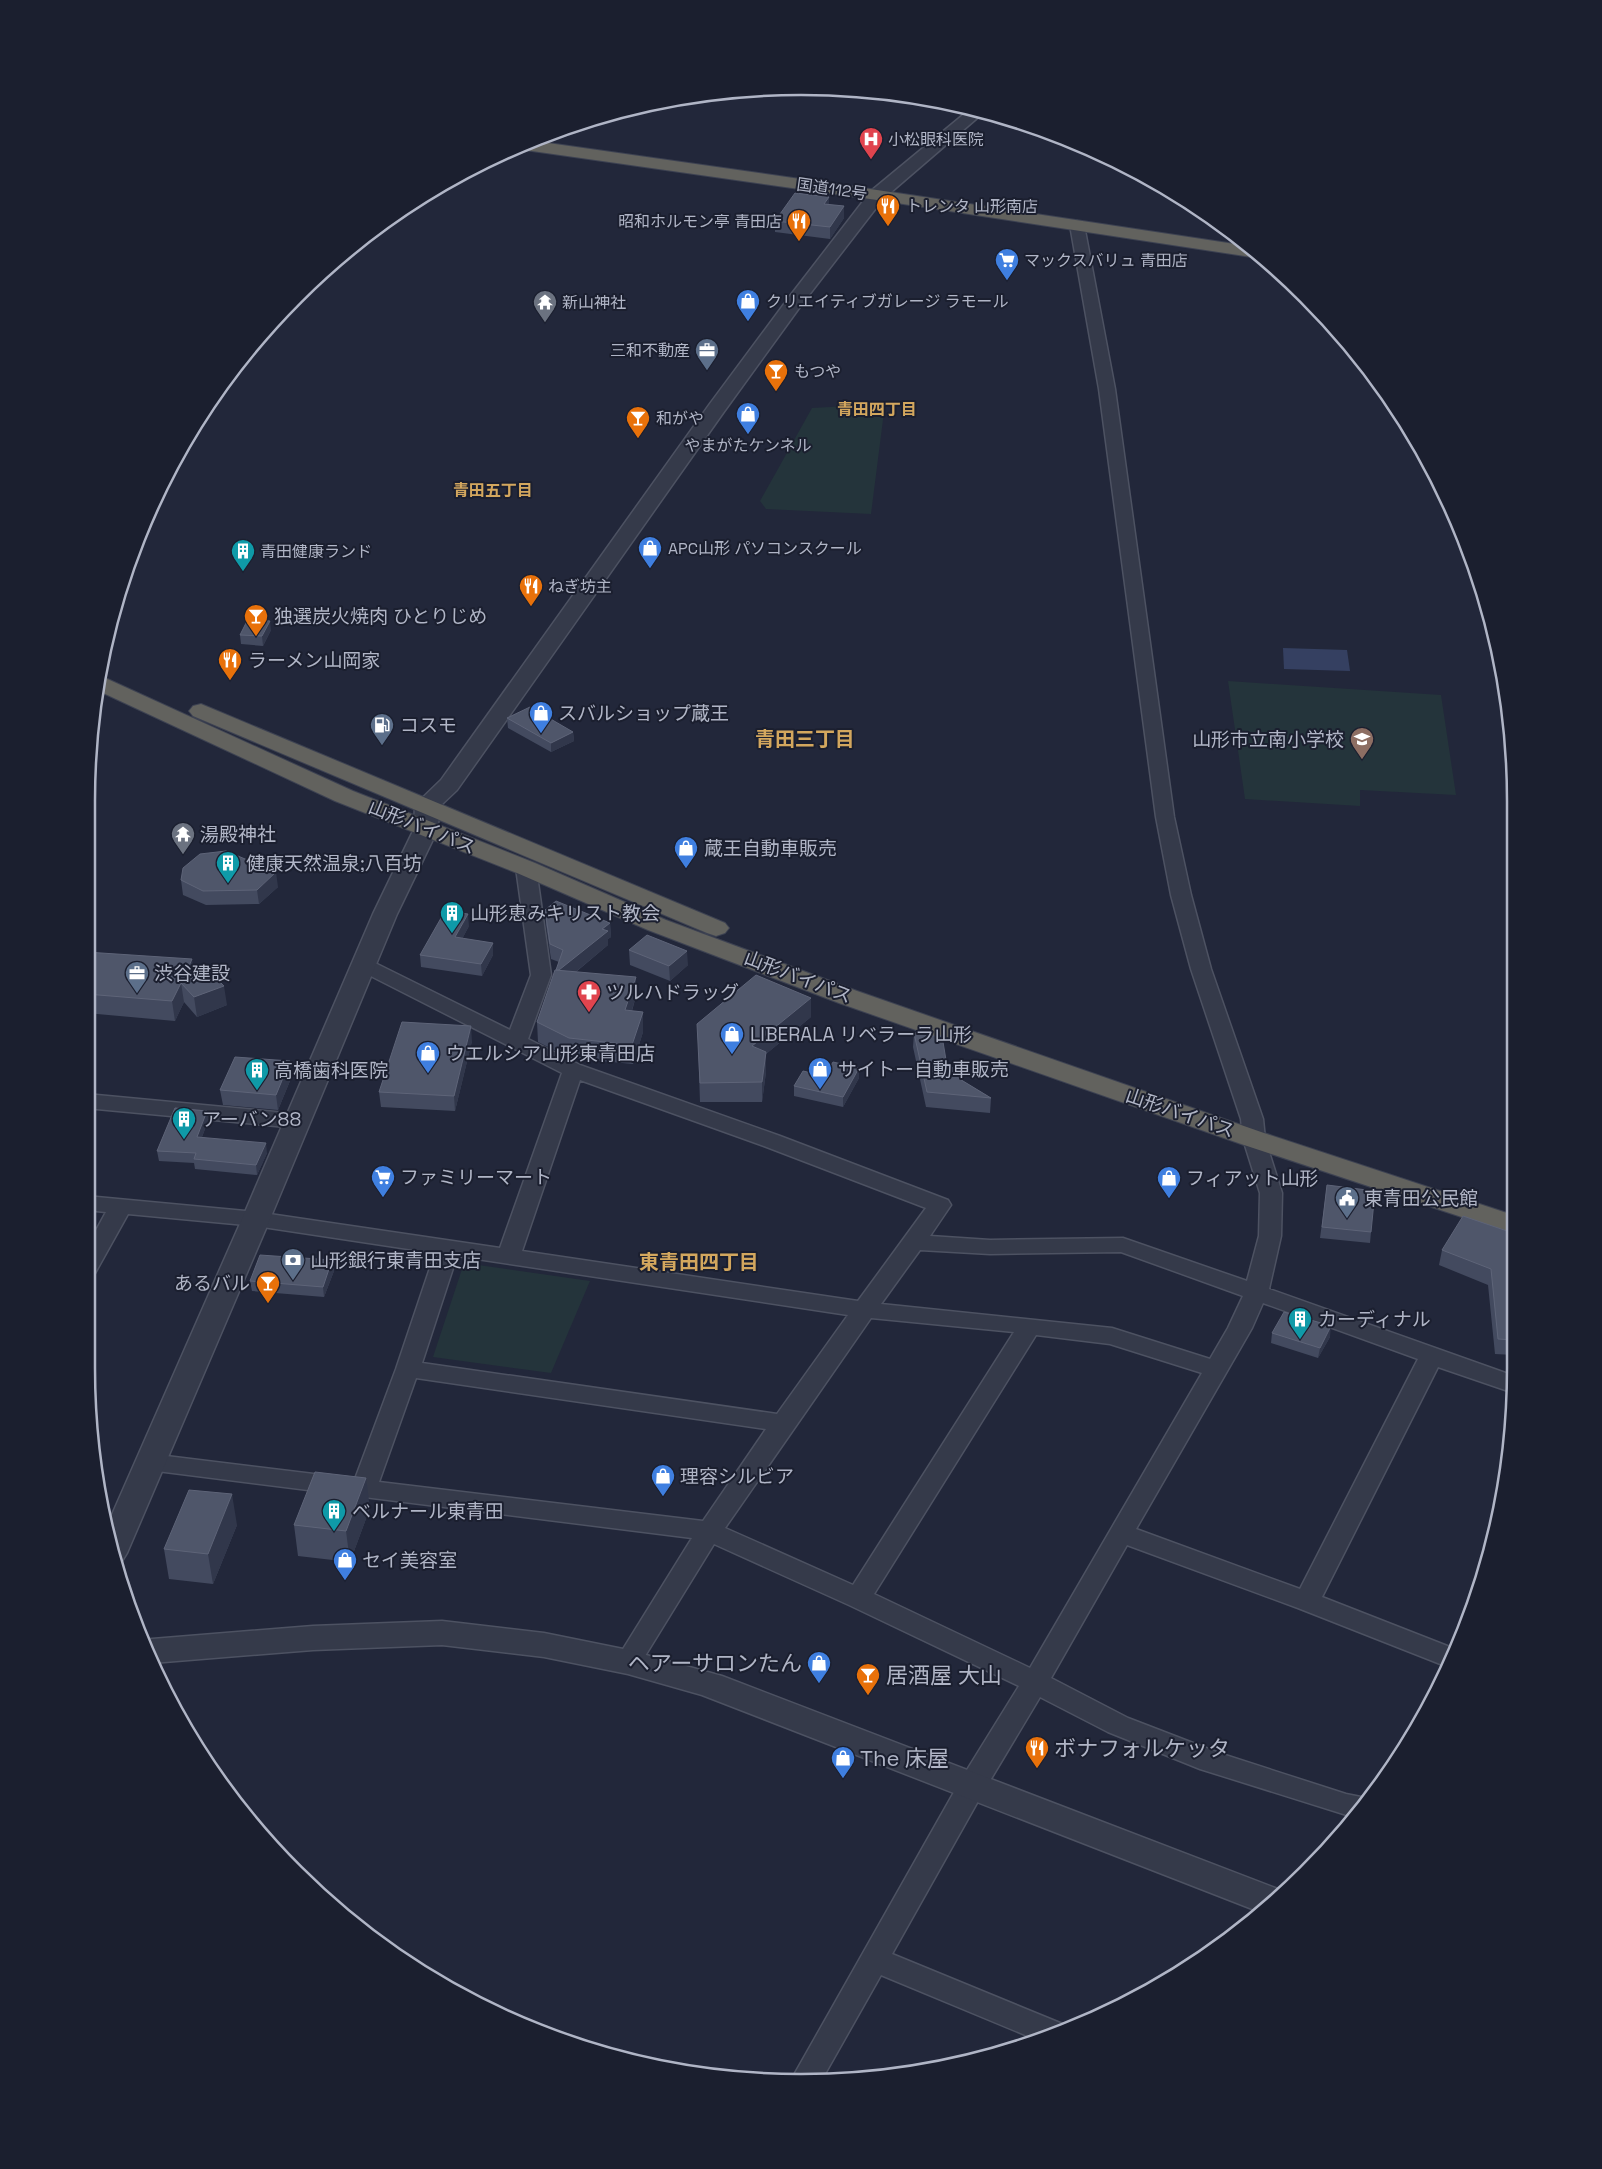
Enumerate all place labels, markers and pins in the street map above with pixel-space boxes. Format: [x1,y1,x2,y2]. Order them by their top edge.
hospital icon: 小松眼科医院 [858,126,884,160]
place label: 小松眼科医院 [888,129,984,150]
restaurant icon: トレンタ 山形南店 [875,193,901,227]
place label: トレンタ 山形南店 [906,196,1038,217]
restaurant icon: 昭和ホルモン亭 青田店 [786,208,812,242]
place label: 昭和ホルモン亭 青田店 [618,211,782,232]
supermarket icon: マックスバリュ 青田店 [994,247,1020,281]
place label: マックスバリュ 青田店 [1024,250,1188,271]
shop icon: クリエイティブガレージ ラモール [735,288,761,322]
temple icon: 新山神社 [532,289,558,323]
place label: クリエイティブガレージ ラモール [766,291,1009,312]
place label: 新山神社 [562,292,626,313]
office icon: 三和不動産 [694,337,720,371]
place label: 三和不動産 [610,340,690,361]
bar icon: もつや [763,358,789,392]
place label: もつや [794,361,841,382]
shop icon: やまがたケンネル [735,401,761,435]
bar icon: 和がや [625,405,651,439]
place label: 和がや [656,408,704,429]
place label: やまがたケンネル [684,435,812,456]
shop icon: APC山形 パソコンスクール [637,535,663,569]
building icon: 青田健康ランド [230,538,256,572]
place label: APC山形 パソコンスクール [668,538,862,559]
place label: 青田健康ランド [260,541,372,562]
restaurant icon: ねぎ坊主 [518,573,544,607]
place label: ねぎ坊主 [548,576,612,597]
bar icon: 独選炭火焼肉 ひとりじめ [243,603,269,637]
place label: 独選炭火焼肉 ひとりじめ [274,604,487,629]
restaurant icon: ラーメン山岡家 [217,647,243,681]
place label: ラーメン山岡家 [248,648,380,673]
shop icon: スバルショップ蔵王 [528,700,554,734]
place label: スバルショップ蔵王 [558,701,729,726]
fuel station icon: コスモ [369,712,395,746]
place label: コスモ [400,713,457,738]
school or university icon: 山形市立南小学校 [1349,726,1375,760]
place label: 山形市立南小学校 [1192,727,1344,752]
temple icon: 湯殿神社 [170,821,196,855]
place label: 湯殿神社 [200,822,276,847]
shop icon: 蔵王自動車販売 [673,835,699,869]
place label: 蔵王自動車販売 [704,836,837,861]
building icon: 健康天然温泉;八百坊 [215,850,241,884]
place label: 健康天然温泉;八百坊 [246,851,422,876]
building icon: 山形恵みキリスト教会 [439,900,465,934]
place label: 山形恵みキリスト教会 [470,901,660,926]
office icon: 渋谷建設 [124,960,150,994]
place label: 渋谷建設 [154,961,230,986]
pharmacy icon: ツルハドラッグ [576,979,602,1013]
place label: ツルハドラッグ [606,980,739,1005]
shop icon: LIBERALA リベラーラ山形 [719,1021,745,1055]
place label: LIBERALA リベラーラ山形 [750,1022,972,1047]
shop icon: ウエルシア山形東青田店 [415,1040,441,1074]
place label: ウエルシア山形東青田店 [446,1041,655,1066]
shop icon: サイトー自動車販売 [807,1056,833,1090]
building icon: 高橋歯科医院 [244,1057,270,1091]
place label: サイトー自動車販売 [838,1057,1009,1082]
place label: 高橋歯科医院 [274,1058,388,1083]
building icon: アーバン88 [171,1106,197,1140]
place label: アーバン88 [202,1107,301,1132]
supermarket icon: ファミリーマート [370,1164,396,1198]
place label: ファミリーマート [400,1165,552,1190]
shop icon: フィアット山形 [1156,1165,1182,1199]
place label: フィアット山形 [1186,1166,1319,1191]
public building icon: 東青田公民館 [1334,1185,1360,1219]
place label: 東青田公民館 [1364,1186,1478,1211]
bank icon: 山形銀行東青田支店 [280,1247,306,1281]
place label: 山形銀行東青田支店 [310,1248,481,1273]
bar icon: あるバル [255,1270,281,1304]
place label: あるバル [174,1271,250,1296]
building icon: カーディナル [1287,1306,1313,1340]
place label: カーディナル [1318,1307,1431,1332]
shop icon: 理容シルビア [650,1463,676,1497]
place label: 理容シルビア [680,1464,794,1489]
building icon: ベルナール東青田 [321,1498,347,1532]
place label: ベルナール東青田 [352,1499,504,1524]
shop icon: セイ美容室 [332,1547,358,1581]
place label: セイ美容室 [362,1548,457,1573]
place label: ヘアーサロンたん [628,1649,802,1677]
shop icon: ヘアーサロンたん [806,1650,832,1684]
place label: 居酒屋 大山 [886,1661,1002,1689]
bar icon: 居酒屋 大山 [855,1662,881,1696]
place label: ボナフォルケッタ [1054,1734,1230,1762]
restaurant icon: ボナフォルケッタ [1024,1735,1050,1769]
place label: The 床屋 [860,1744,949,1772]
shop icon: The 床屋 [830,1745,856,1779]

